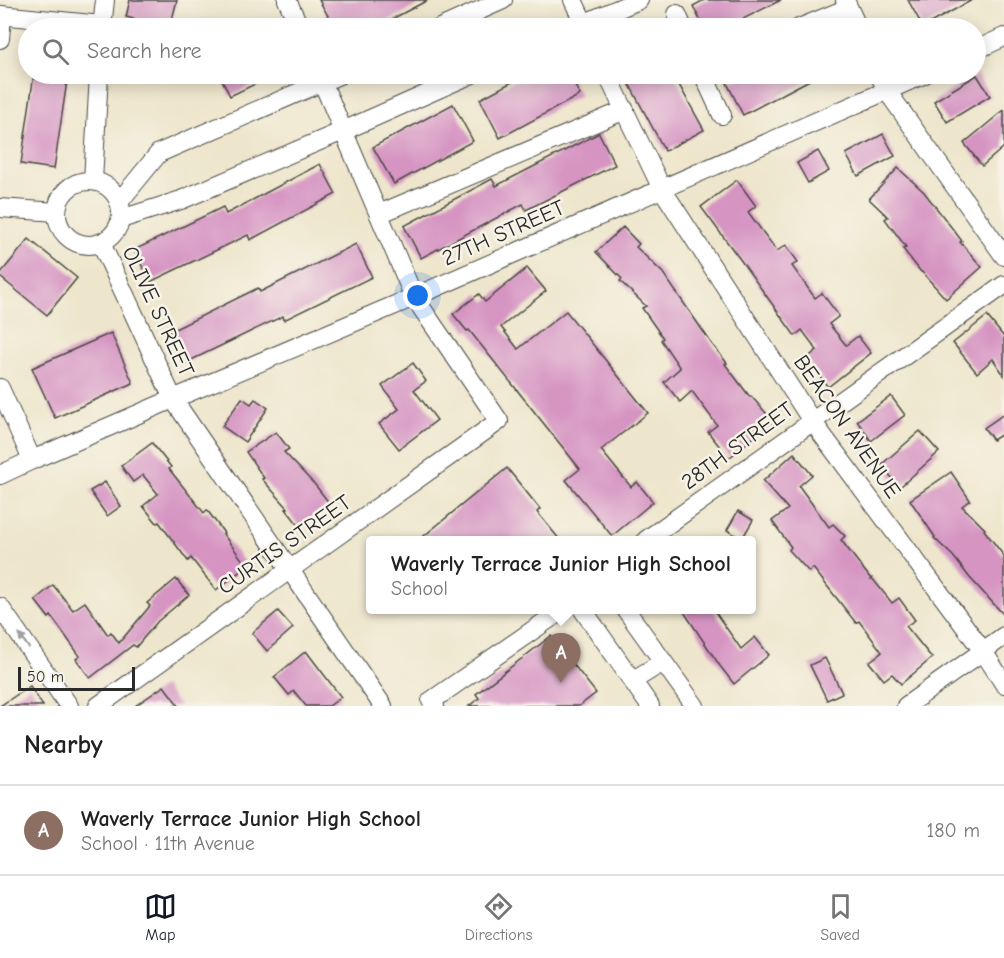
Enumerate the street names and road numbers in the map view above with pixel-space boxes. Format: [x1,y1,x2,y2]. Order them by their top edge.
street label: 27TH STREET [438,194,569,272]
street label: OLIVE STREET [117,242,200,381]
street label: BEACON AVENUE [788,350,906,503]
street label: 28TH STREET [676,396,799,495]
street label: CURTIS STREET [213,489,356,600]

